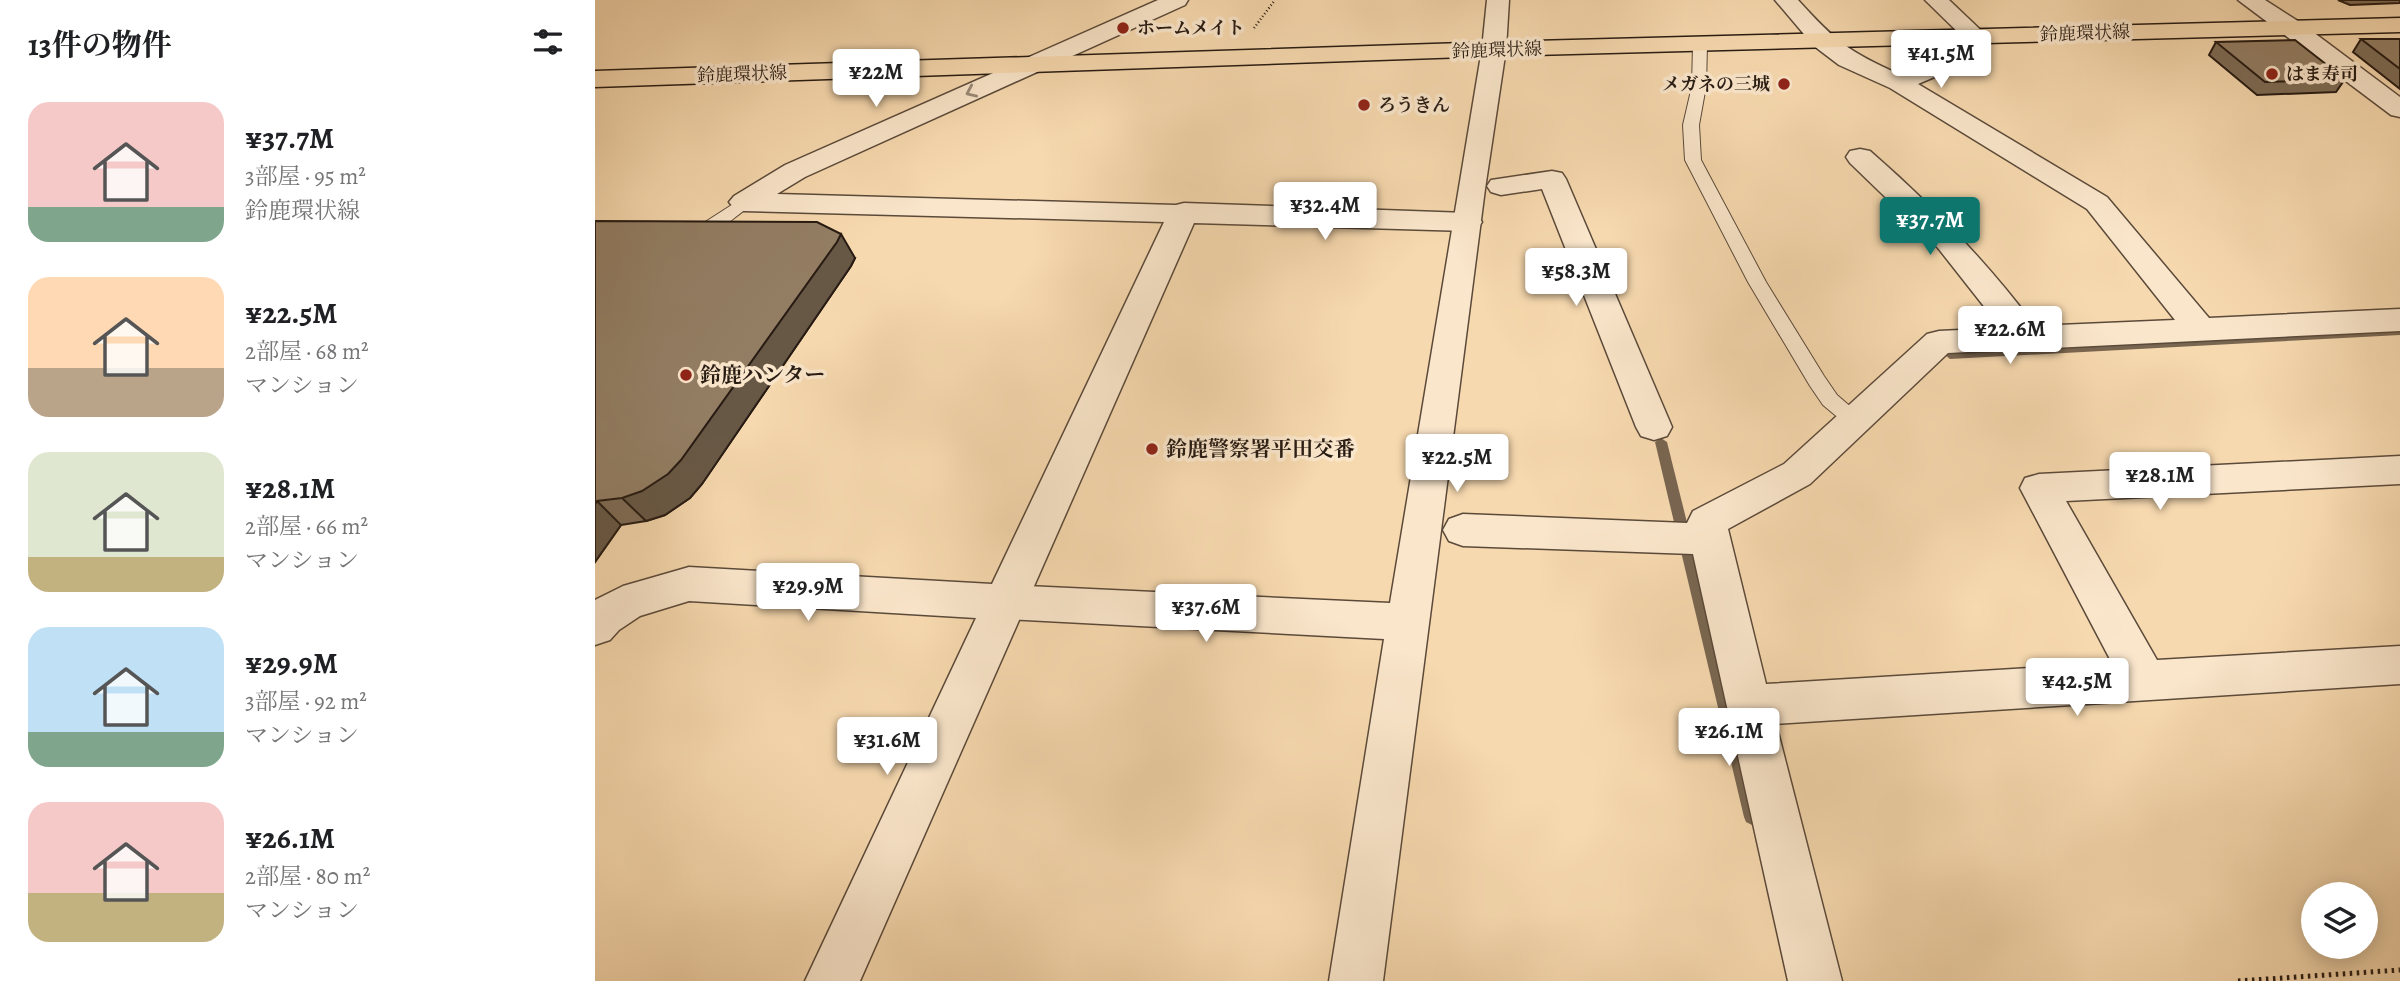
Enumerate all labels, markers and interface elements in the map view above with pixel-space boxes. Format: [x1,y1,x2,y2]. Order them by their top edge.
place label: ホームメイト [1137,16,1245,40]
street label: 鈴鹿環状線 [2040,19,2130,47]
marker: ホームメイト [1115,20,1131,36]
icon: filters [529,23,567,61]
text: 13件の物件 [28,25,172,65]
pin: ¥41.5M [1884,31,1998,90]
street label: 鈴鹿環状線 [1452,36,1542,64]
text: ¥41.5M [1907,37,1975,68]
pin: ¥22M [835,50,917,109]
text: ¥22M [849,56,903,87]
street label: 鈴鹿環状線 [697,60,787,88]
place label: はま寿司 [2286,62,2358,86]
marker: はま寿司 [2264,66,2280,82]
place label: メガネの三城 [1662,72,1770,96]
marker: メガネの三城 [1776,76,1792,92]
one-way arrow [966,84,978,98]
place label: ろうきん [1378,93,1450,117]
marker: ろうきん [1356,97,1372,113]
text: ¥37.7M [245,118,334,158]
icon: home [84,130,168,214]
text: 3部屋 · 95 m² [245,161,366,192]
pin: ¥32.4M [1268,182,1382,242]
text: ¥32.4M [1290,189,1360,220]
text: 鈴鹿環状線 [245,195,360,226]
pin: ¥37.7M [1873,198,1987,257]
text: ¥37.7M [1896,204,1964,235]
pin: ¥58.3M [1519,248,1633,308]
text: ¥58.3M [1541,255,1611,286]
text: ¥22.5M [245,293,338,333]
icon: home [84,305,168,389]
pin: ¥22.6M [1953,306,2067,366]
text: ¥22.6M [1974,313,2046,344]
text: 2部屋 · 68 m² [245,336,369,367]
place label: 鈴鹿ハンター [700,361,825,389]
marker: 鈴鹿ハンター [678,367,694,383]
text: マンション [245,370,359,401]
pin: ¥22.5M [1400,434,1514,494]
place label: 鈴鹿警察署平田交番 [1166,435,1355,463]
marker: 鈴鹿警察署平田交番 [1144,441,1160,457]
text: ¥22.5M [1422,441,1492,472]
pin: ¥28.1M [2103,452,2217,512]
text: ¥28.1M [2125,459,2195,490]
text: ¥28.1M [245,468,335,508]
icon: home [84,480,168,564]
text: 2部屋 · 66 m² [245,511,368,542]
text: マンション [245,545,359,576]
pin: ¥29.9M [751,564,865,623]
text: ¥29.9M [772,570,844,601]
pin: ¥37.6M [1149,584,1263,644]
text: ¥37.6M [1171,591,1241,622]
text: ¥29.9M [245,643,338,683]
icon: home [84,655,168,739]
pin: ¥42.5M [2020,658,2134,718]
text: ¥42.5M [2042,665,2112,696]
text: 3部屋 · 92 m² [245,686,367,717]
pin: ¥26.1M [1672,708,1786,768]
text: ¥26.1M [1695,715,1763,746]
pin: ¥31.6M [830,718,944,777]
text: マンション [245,720,359,751]
text: ¥31.6M [853,724,921,755]
text: ¥26.1M [245,818,335,858]
icon: home [84,830,168,914]
text: 2部屋 · 80 m² [245,861,370,892]
map controls [2301,882,2378,959]
button: layers [2301,882,2378,959]
text: マンション [245,895,359,926]

